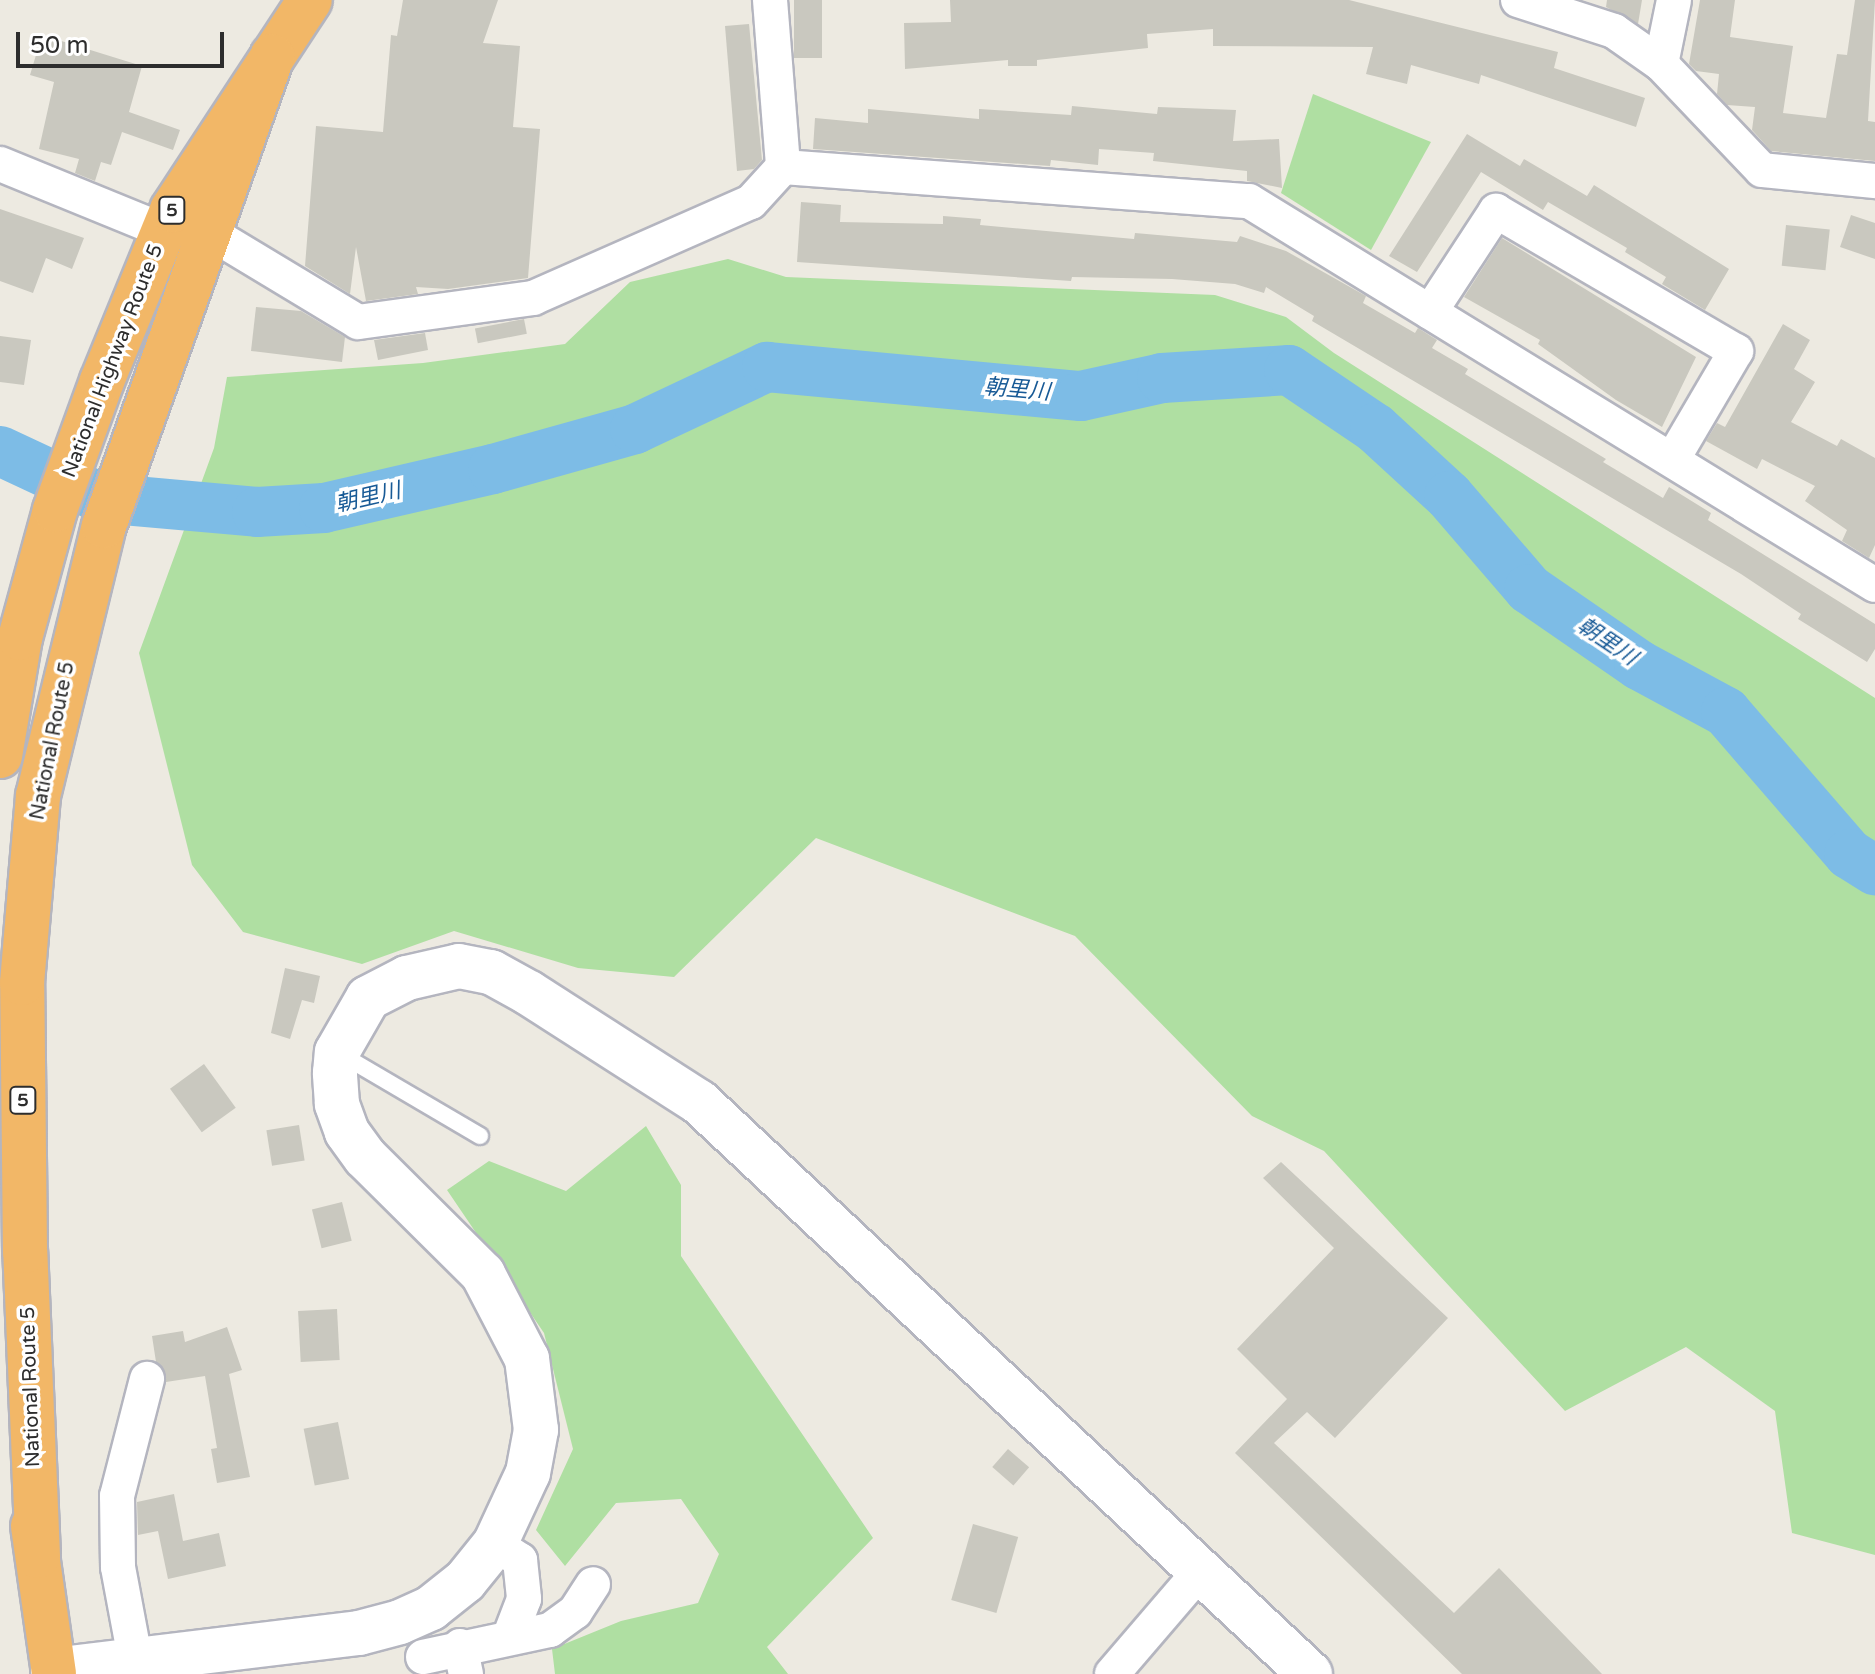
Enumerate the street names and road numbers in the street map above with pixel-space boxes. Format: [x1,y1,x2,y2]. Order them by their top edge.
road number: 5 [158,196,186,224]
street label: National Highway Route 5 [57,241,169,481]
street label: National Route 5 [26,660,80,822]
road number: 5 [9,1086,37,1114]
street label: National Route 5 [16,1306,46,1468]

